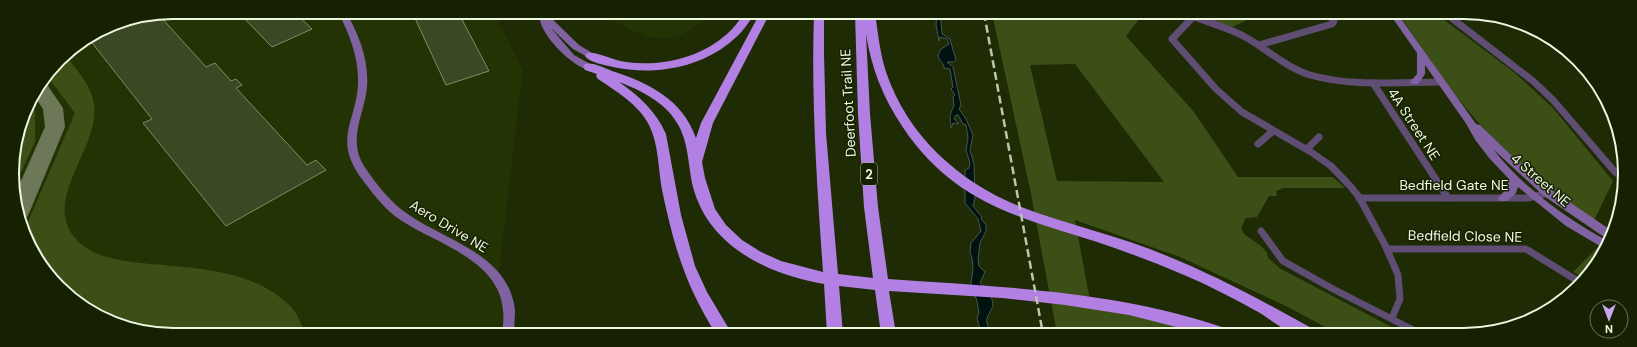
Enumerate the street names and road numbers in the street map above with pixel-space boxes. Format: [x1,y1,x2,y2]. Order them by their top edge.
street label: Deerfoot Trail NE [836,48,860,158]
street label: 4A Street NE [1384,84,1444,164]
street label: 4 Street NE [1507,149,1575,211]
road number: 2 [861,163,877,185]
street label: Bedfield Gate NE [1399,176,1509,194]
street label: Aero Drive NE [407,196,492,256]
street label: Bedfield Close NE [1408,226,1522,246]

